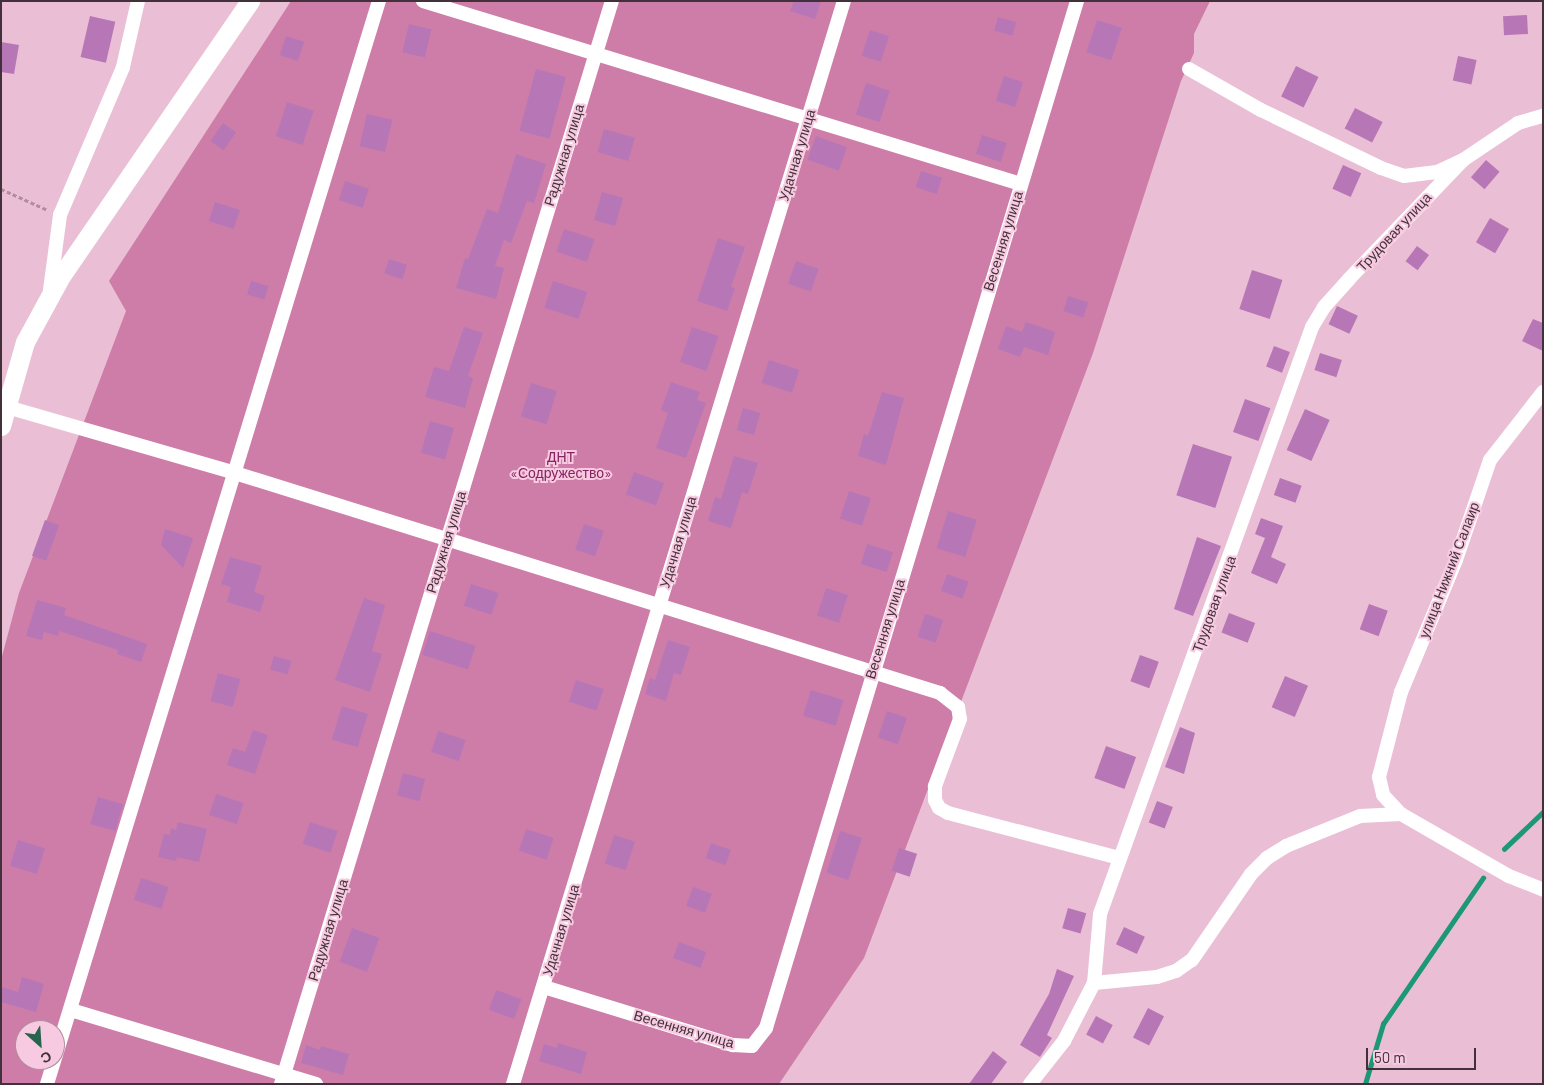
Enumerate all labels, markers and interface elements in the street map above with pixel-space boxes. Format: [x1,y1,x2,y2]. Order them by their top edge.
street label: Радужная улица [541,102,587,208]
street label: Удачная улица [775,107,819,203]
street label: Весенняя улица [980,189,1026,293]
street label: Трудовая улица [1353,189,1435,275]
park label: ДНТ «Содружество» [510,449,612,482]
street label: Радужная улица [423,489,469,595]
street label: Удачная улица [656,494,700,590]
street label: улица Нижний Салаир [1415,500,1483,640]
street label: Трудовая улица [1189,553,1239,655]
street label: Весенняя улица [862,577,908,681]
street label: Радужная улица [305,877,351,983]
street label: Удачная улица [539,882,583,978]
street label: Весенняя улица [632,1007,736,1051]
north arrow [15,1020,65,1070]
scale bar [1369,1038,1479,1070]
text: С [38,1048,55,1068]
text: 50 m [1374,1048,1406,1066]

